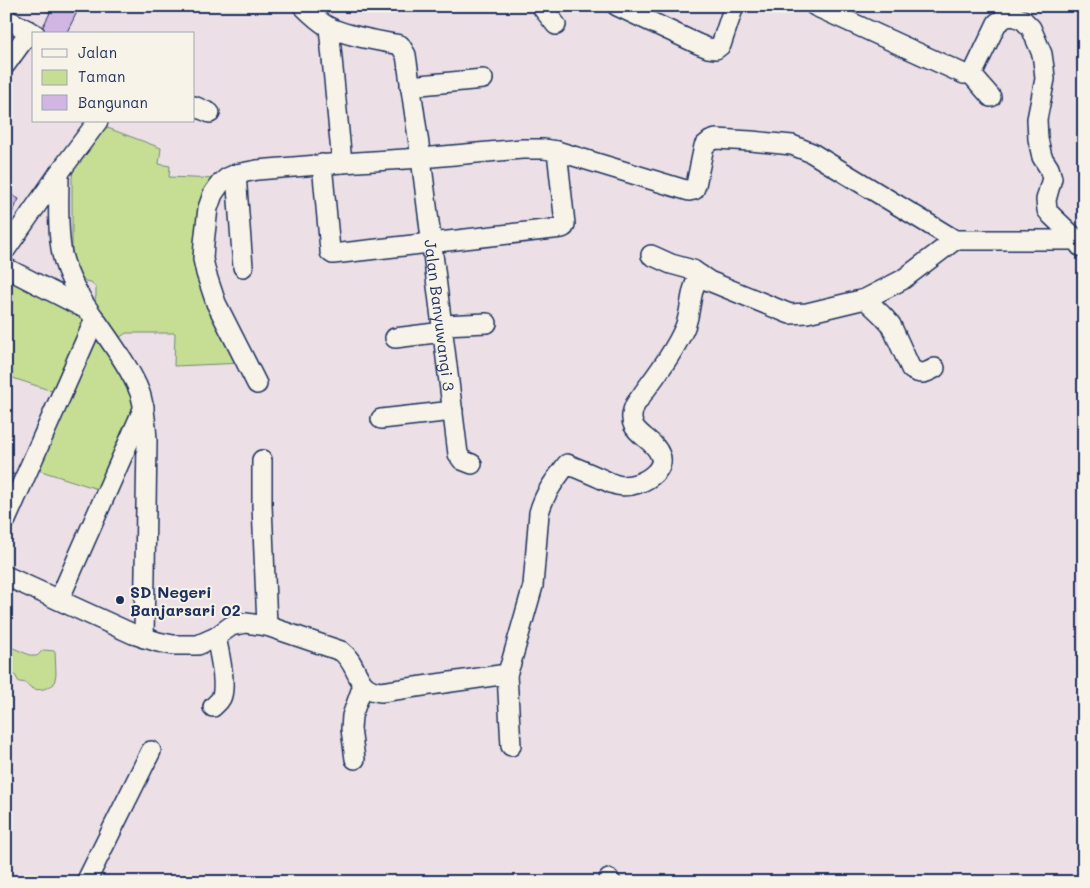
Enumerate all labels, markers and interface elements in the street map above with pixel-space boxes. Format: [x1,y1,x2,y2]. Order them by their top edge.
legend [32,32,195,122]
text: Jalan [78,42,117,62]
text: Taman [78,66,125,86]
text: Bangunan [78,92,148,112]
street label: Jalan Banyuwangi 3 [421,238,461,392]
place label: SD Negeri Banjarsari 02 [130,581,241,620]
marker: SD Negeri Banjarsari 02 [114,594,126,606]

